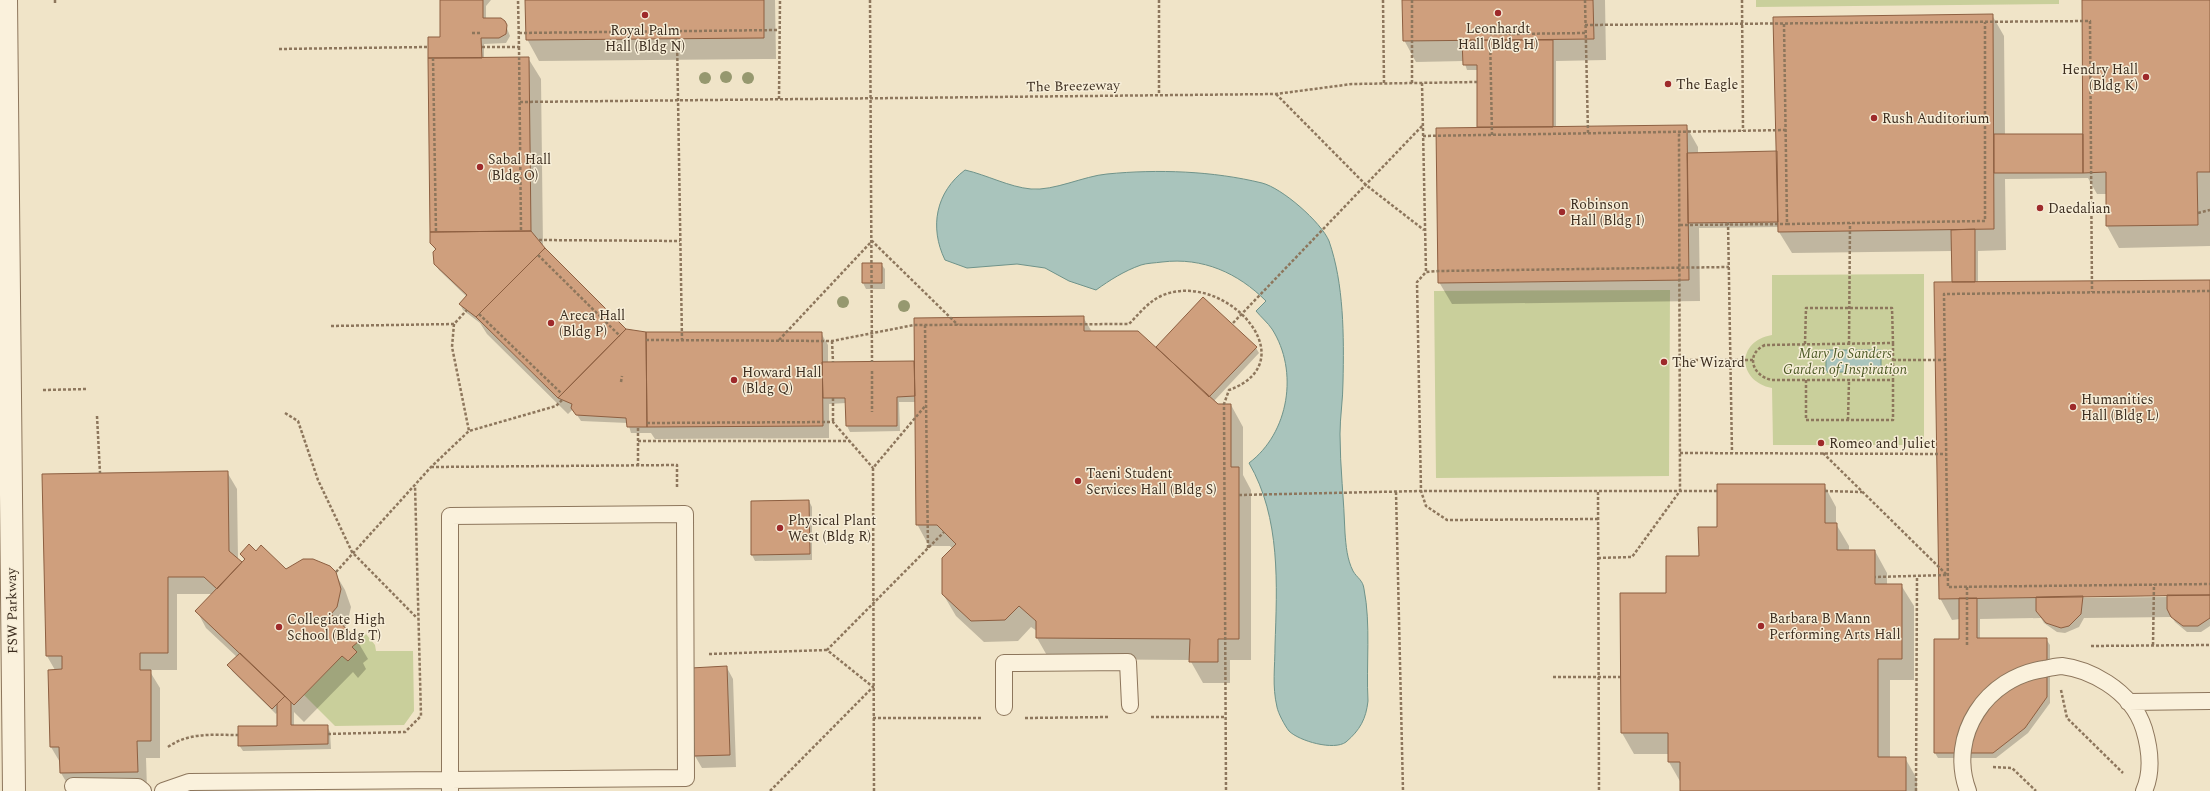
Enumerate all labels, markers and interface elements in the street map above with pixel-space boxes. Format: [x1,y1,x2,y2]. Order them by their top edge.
marker: Leonhardt Hall (Bldg H) [1493,8,1503,18]
marker: Royal Palm Hall (Bldg N) [640,10,650,20]
place label: Leonhardt Hall (Bldg H) [1458,18,1538,55]
place label: Royal Palm Hall (Bldg N) [605,20,685,57]
place label: Hendry Hall (Bldg K) [2062,59,2138,96]
marker: Hendry Hall (Bldg K) [2141,72,2151,82]
place label: The Eagle [1676,74,1738,95]
street label: The Breezeway [1026,75,1121,97]
marker: The Eagle [1663,79,1673,89]
place label: Rush Auditorium [1882,108,1989,129]
marker: Rush Auditorium [1869,113,1879,123]
place label: Sabal Hall (Bldg O) [488,149,551,186]
marker: Sabal Hall (Bldg O) [475,162,485,172]
place label: Robinson Hall (Bldg I) [1570,194,1644,231]
place label: Daedalian [2048,198,2111,219]
marker: Daedalian [2035,203,2045,213]
marker: Robinson Hall (Bldg I) [1557,207,1567,217]
place label: Areca Hall (Bldg P) [559,305,625,342]
marker: Areca Hall (Bldg P) [546,318,556,328]
park label: Mary Jo Sanders Garden of Inspiration [1783,343,1908,380]
place label: The Wizard [1672,352,1745,373]
marker: The Wizard [1659,357,1669,367]
place label: Howard Hall (Bldg Q) [742,362,822,399]
marker: Howard Hall (Bldg Q) [729,375,739,385]
place label: Humanities Hall (Bldg L) [2081,389,2159,426]
marker: Humanities Hall (Bldg L) [2068,402,2078,412]
place label: Romeo and Juliet [1829,433,1935,454]
marker: Romeo and Juliet [1816,438,1826,448]
place label: Taeni Student Services Hall (Bldg S) [1086,463,1217,500]
marker: Taeni Student Services Hall (Bldg S) [1073,476,1083,486]
place label: Physical Plant West (Bldg R) [788,510,876,547]
marker: Physical Plant West (Bldg R) [775,523,785,533]
street label: FSW Parkway [1,566,23,654]
place label: Barbara B Mann Performing Arts Hall [1769,608,1901,645]
place label: Collegiate High School (Bldg T) [287,609,385,646]
marker: Barbara B Mann Performing Arts Hall [1756,621,1766,631]
marker: Collegiate High School (Bldg T) [274,622,284,632]

